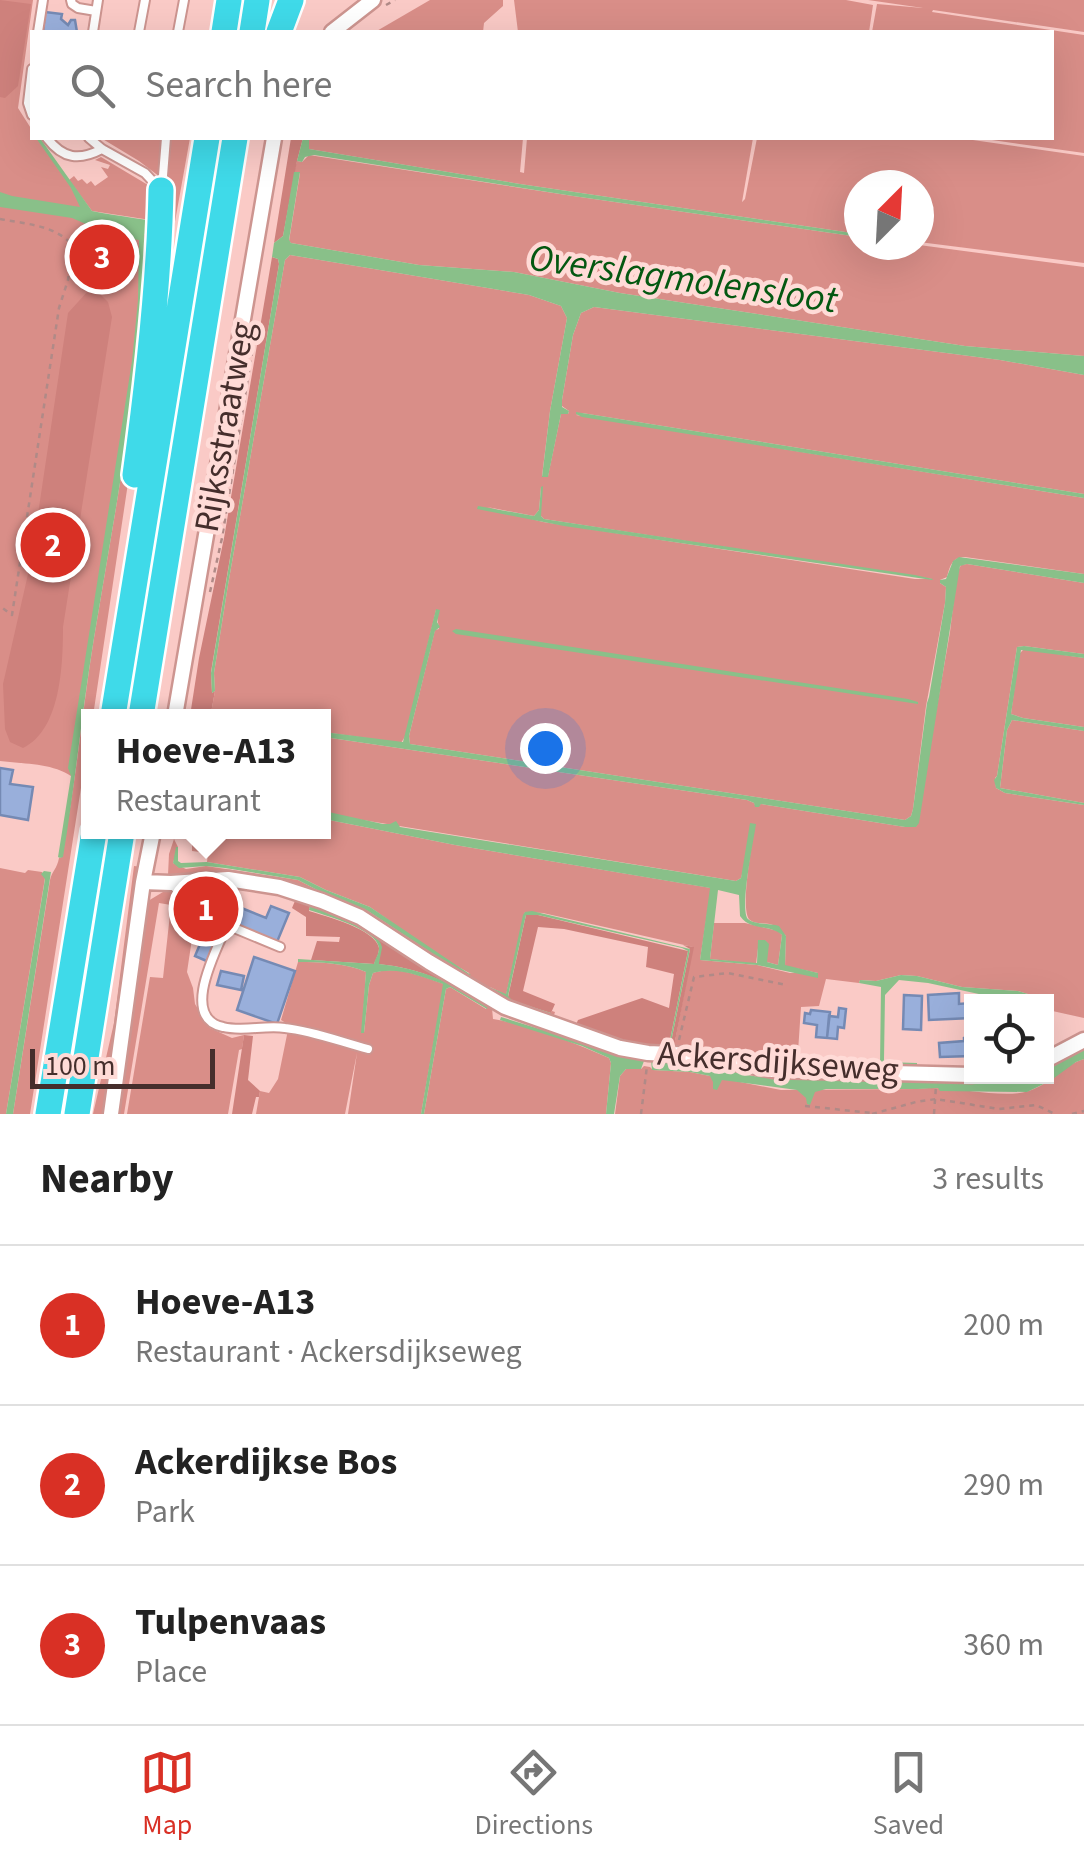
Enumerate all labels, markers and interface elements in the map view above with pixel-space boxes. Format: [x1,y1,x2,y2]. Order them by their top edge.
search box [30,30,1054,140]
icon: search [65,58,120,113]
text: Search here [145,58,332,112]
north arrow [844,170,934,260]
pin: 3 [70,220,134,294]
water label: Overslagmolensloot [525,231,842,328]
street label: Rijksstraatweg [182,318,268,536]
pin: 2 [20,508,86,582]
popup [81,709,331,839]
your location [520,723,571,774]
text: Hoeve-A13 [116,724,296,778]
text: Restaurant [116,778,261,824]
pin: 1 [174,872,238,946]
map controls [964,994,1054,1084]
button: locate [964,994,1054,1084]
street label: Ackersdijkseweg [656,1029,901,1095]
scale bar [30,1044,215,1088]
text: 100 m [45,1046,116,1086]
text: Nearby [40,1149,174,1209]
text: 3 results [932,1156,1044,1202]
text: Hoeve-A13 [135,1275,315,1329]
text: 1 [64,1302,81,1348]
text: 200 m [963,1302,1044,1348]
text: Restaurant · Ackersdijkseweg [135,1329,522,1375]
text: Ackerdijkse Bos [135,1435,397,1489]
text: 2 [64,1462,81,1508]
text: 290 m [963,1462,1044,1508]
text: Park [135,1489,195,1535]
text: Tulpenvaas [135,1595,326,1649]
text: 3 [64,1622,81,1668]
text: 360 m [963,1622,1044,1668]
text: Place [135,1649,207,1695]
tab: Map [140,1745,195,1845]
tab: Directions [475,1745,593,1845]
tab: Saved [873,1745,944,1845]

